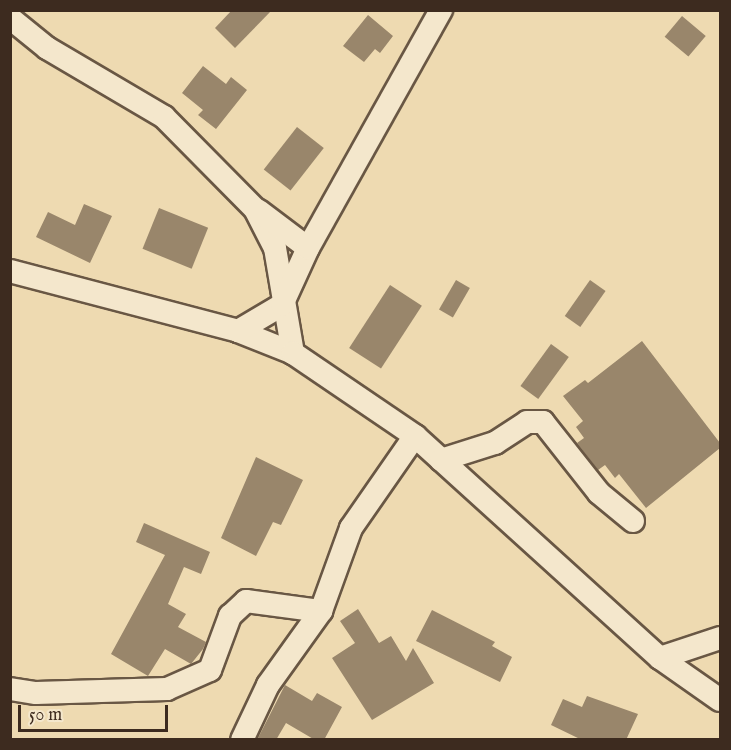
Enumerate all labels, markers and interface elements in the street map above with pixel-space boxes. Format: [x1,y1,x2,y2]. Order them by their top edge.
scale bar [21,693,171,731]
text: 50 m [29,704,62,727]

